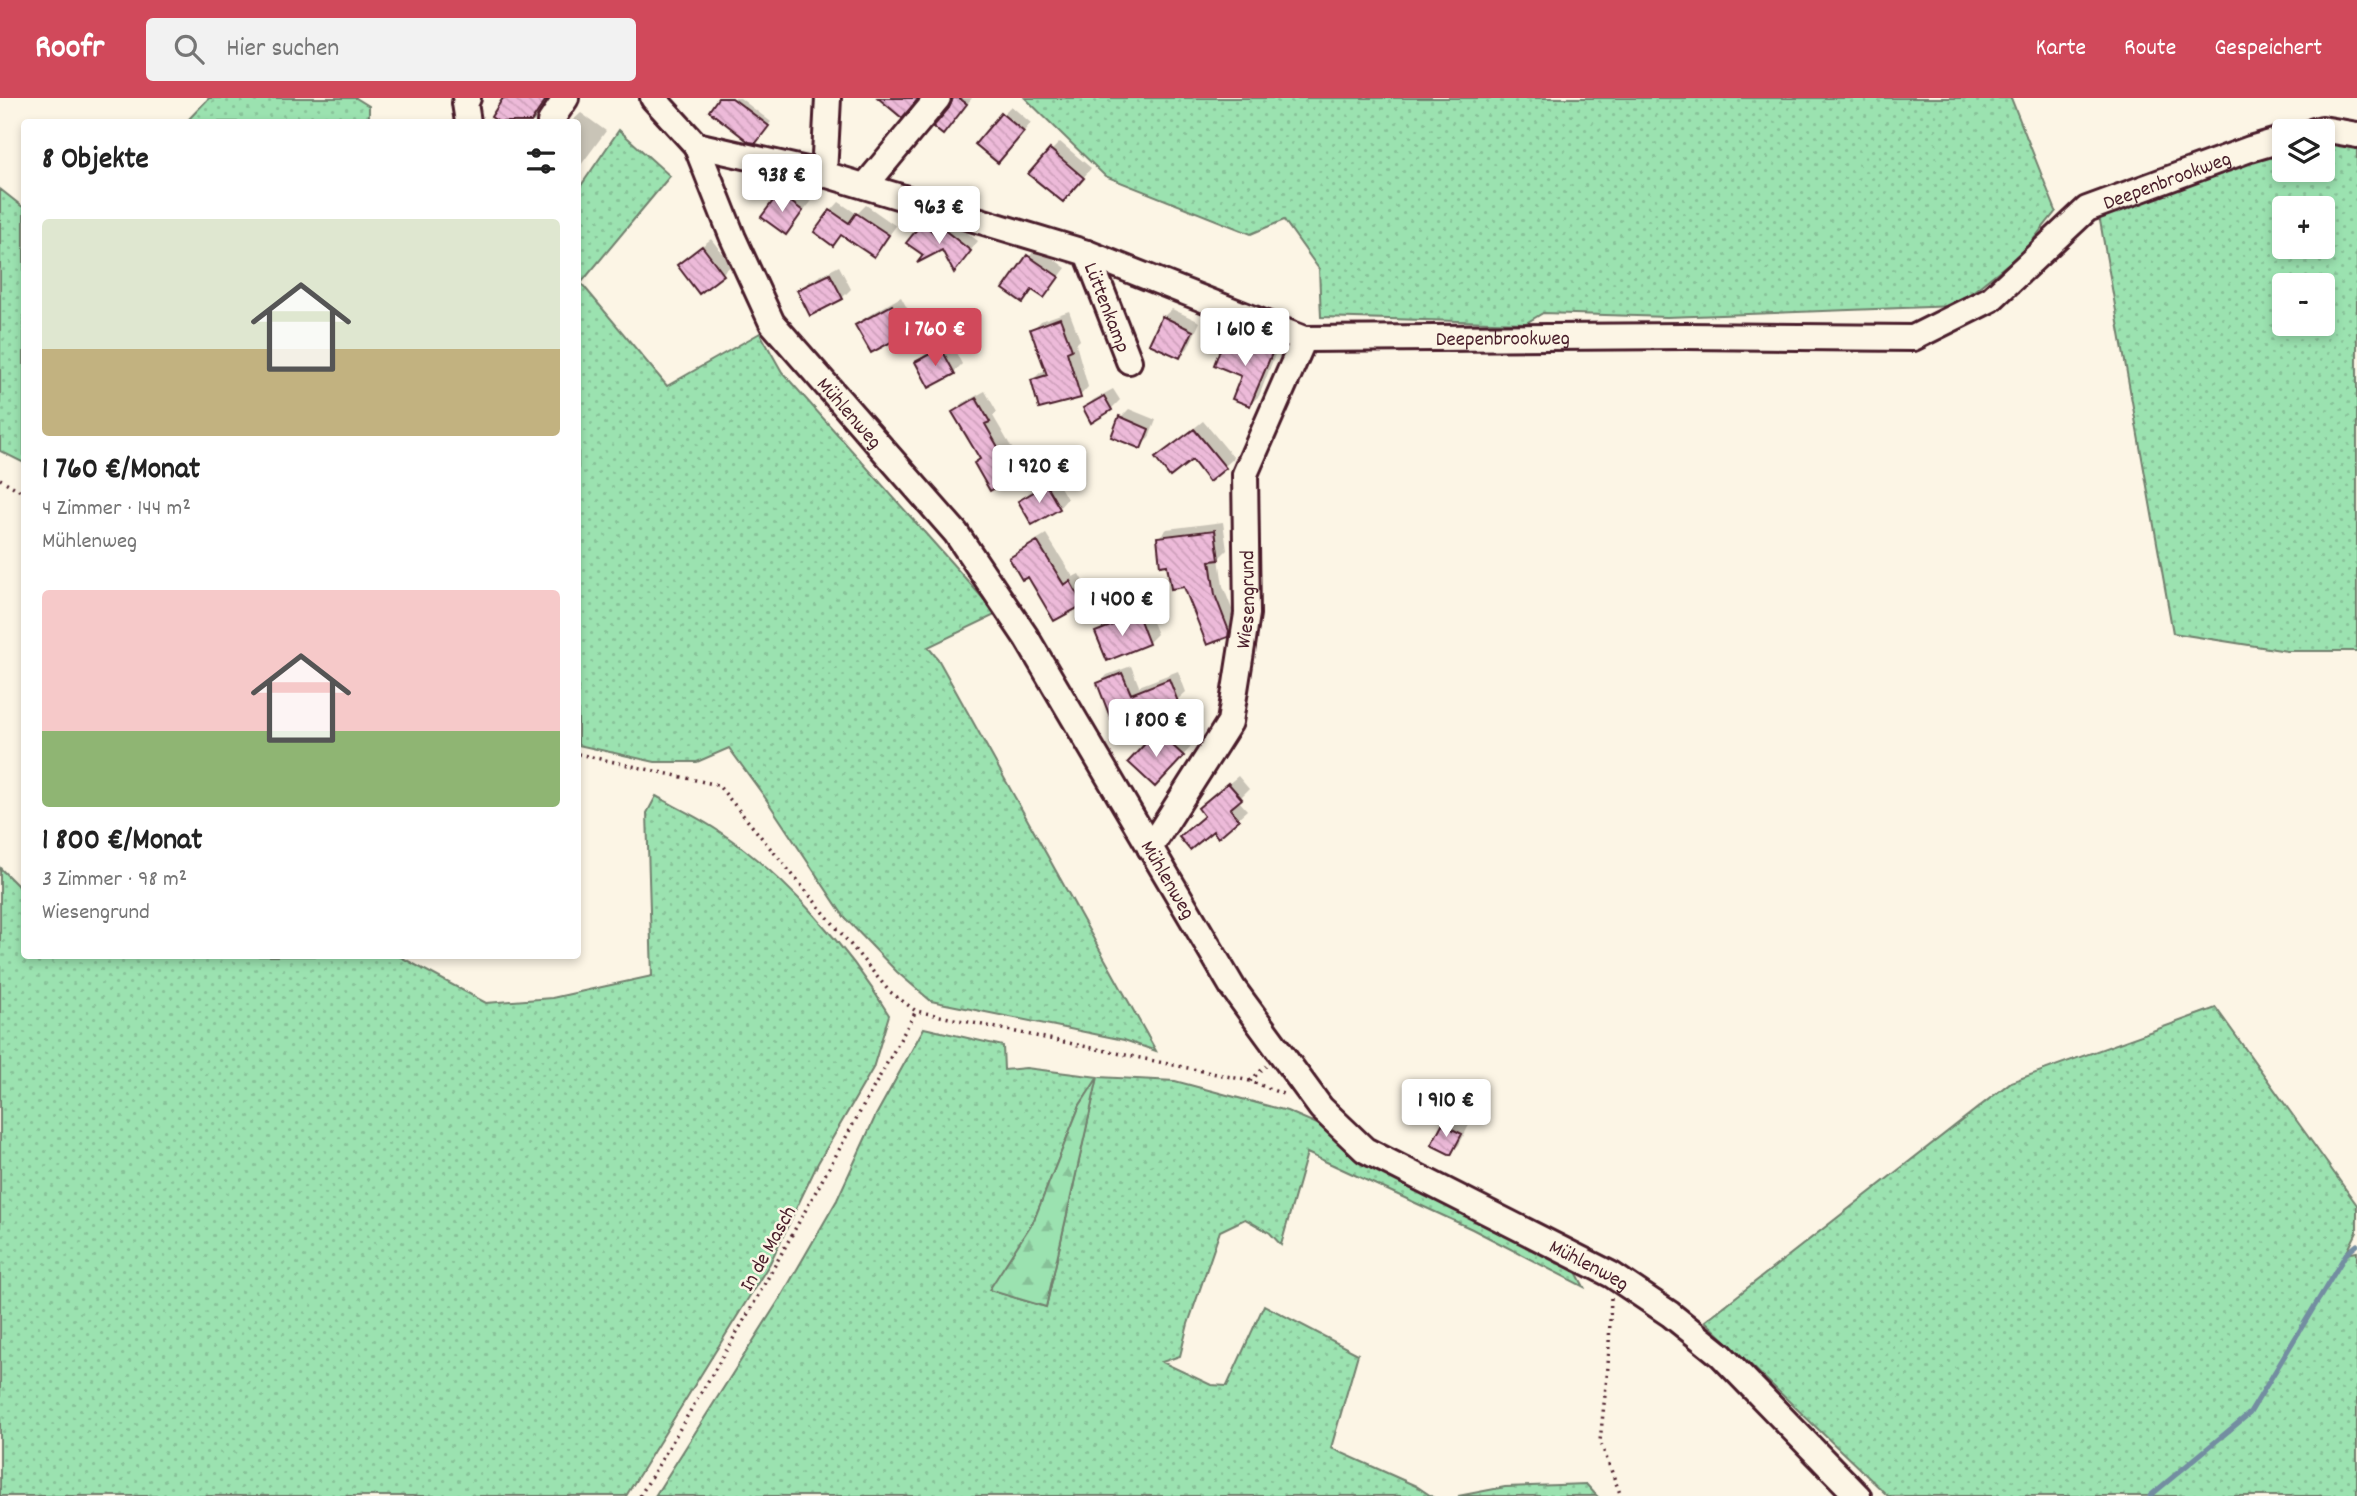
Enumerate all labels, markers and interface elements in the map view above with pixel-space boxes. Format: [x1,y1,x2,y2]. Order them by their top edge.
search box [146,18,636,81]
text: Roofr [35,26,104,73]
icon: search [170,30,208,68]
text: Hier suchen [226,31,339,68]
text: Karte [2035,32,2086,66]
text: Route [2124,32,2176,66]
text: Gespeichert [2214,32,2322,66]
map controls [2272,119,2335,336]
button: layers [2272,119,2335,182]
text: 8 Objekte [42,140,149,183]
icon: filters [522,142,560,180]
street label: Deepenbrookweg [2100,145,2236,220]
pin: 938 € [733,155,831,214]
text: 938 € [758,160,806,193]
pin: 963 € [890,186,988,246]
text: 963 € [914,192,964,225]
button: + [2272,196,2335,259]
street label: Lüttenkamp [1074,259,1136,358]
icon: home [238,264,364,390]
button: − [2272,273,2335,336]
pin: 1 760 € [870,308,1000,368]
pin: 1 610 € [1180,308,1310,368]
text: 1 760 € [904,314,966,347]
text: 1 610 € [1216,314,1274,347]
street label: Deepenbrookweg [1436,325,1570,356]
street label: Mühlenweg [808,372,888,457]
pin: 1 920 € [974,446,1104,505]
text: 1 760 €/Monat [42,450,200,493]
text: 1 920 € [1008,451,1070,484]
text: 4 Zimmer · 144 m² [42,493,191,526]
text: Mühlenweg [42,526,137,559]
street label: Wiesengrund [1230,550,1265,651]
pin: 1 400 € [1057,578,1187,638]
text: 1 400 € [1090,584,1154,617]
icon: home [238,635,364,761]
pin: 1 800 € [1091,700,1221,759]
text: 1 800 € [1125,705,1187,738]
text: 1 800 €/Monat [42,821,202,864]
street label: Mühlenweg [1131,836,1201,926]
text: 3 Zimmer · 98 m² [42,864,187,897]
text: Wiesengrund [42,897,150,930]
pin: 1 910 € [1381,1080,1511,1139]
text: 1 910 € [1418,1085,1474,1118]
street label: In de Masch [734,1201,806,1298]
street label: Mühlenweg [1543,1233,1634,1300]

